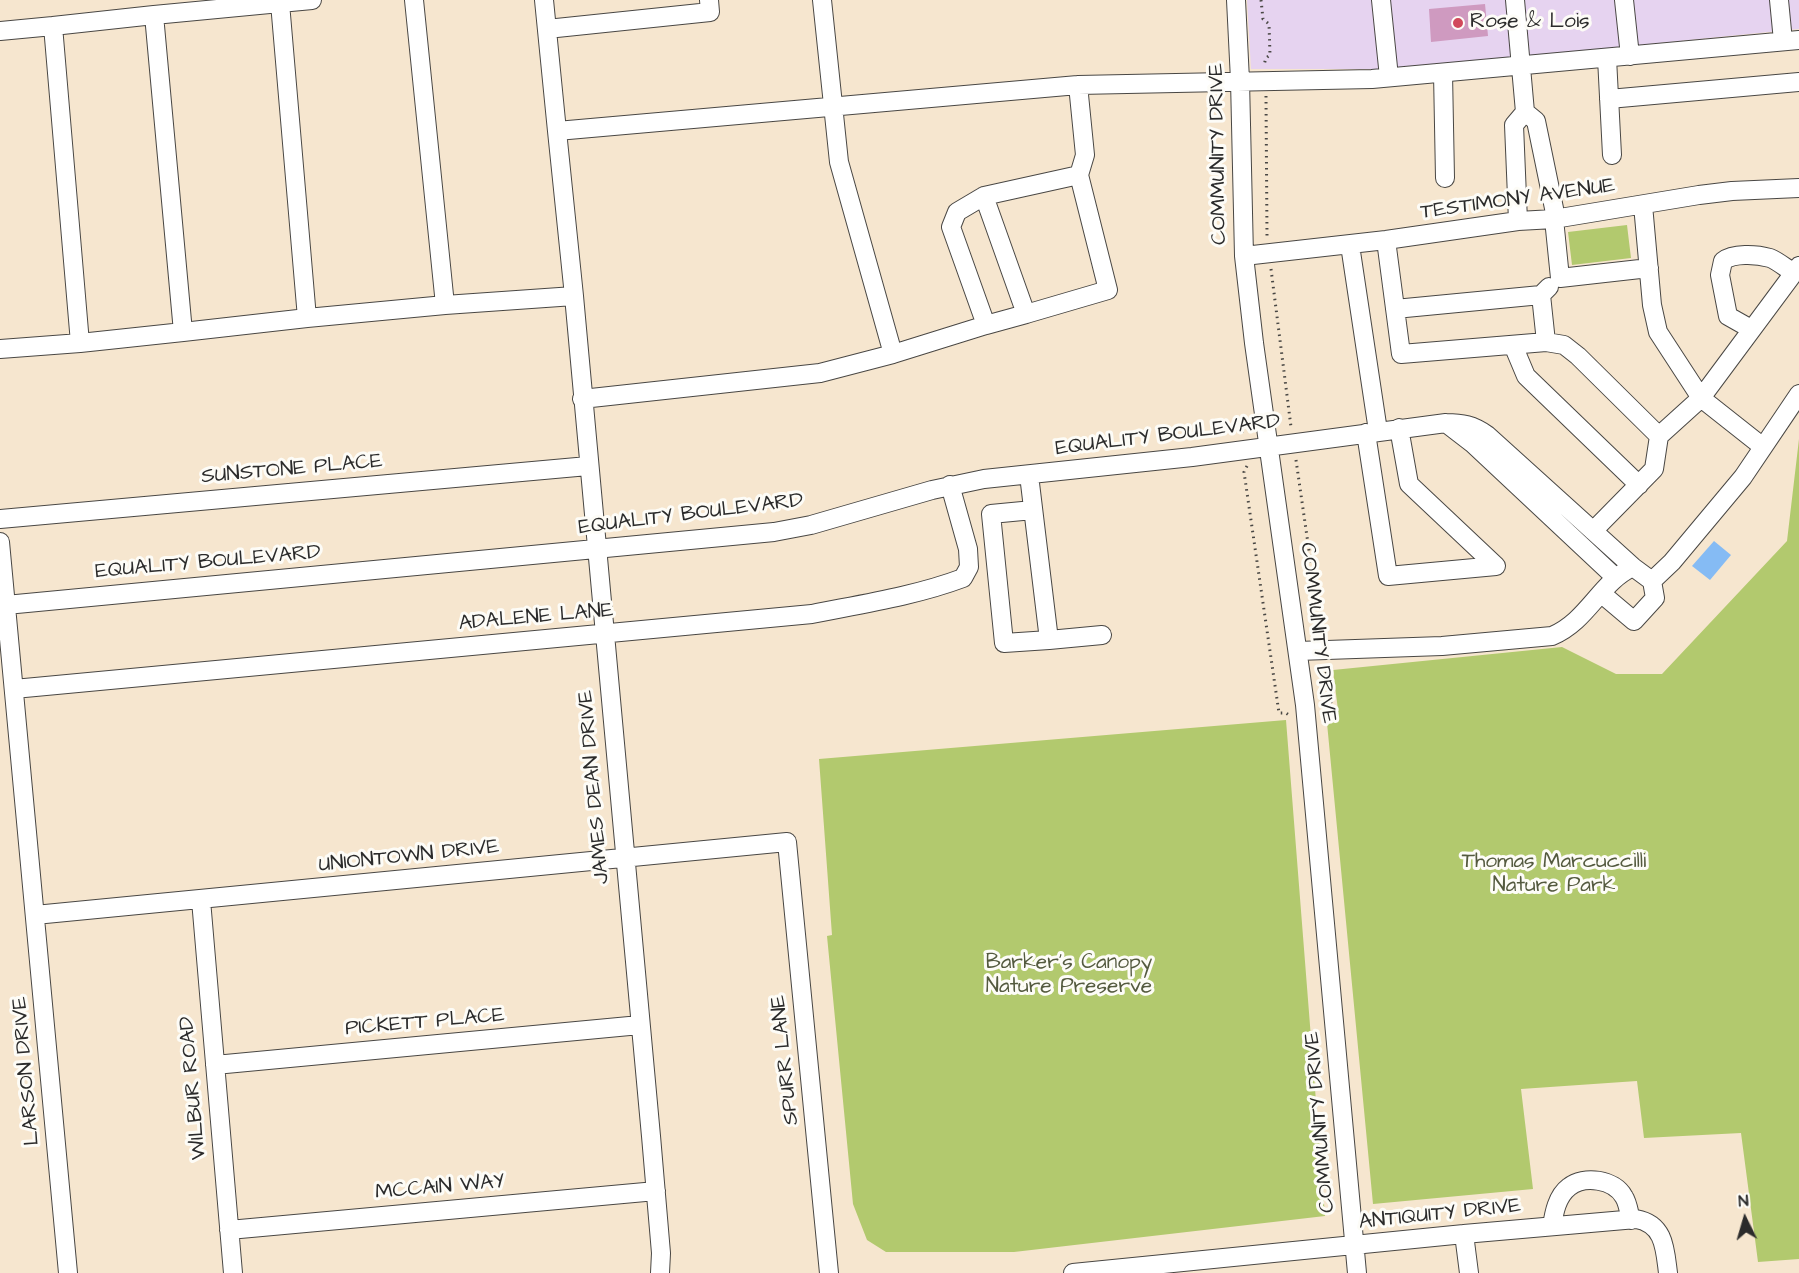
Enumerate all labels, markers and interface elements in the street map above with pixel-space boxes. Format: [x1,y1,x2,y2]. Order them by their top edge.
place label: Rose & Lois [1470,10,1590,36]
marker: Rose & Lois [1451,16,1465,30]
street label: COMMUNITY DRIVE [1205,63,1233,245]
street label: TESTIMONY AVENUE [1419,174,1617,226]
street label: EQUALITY BOULEVARD [1054,410,1282,462]
street label: SUNSTONE PLACE [200,450,384,490]
street label: EQUALITY BOULEVARD [577,489,805,541]
street label: EQUALITY BOULEVARD [94,541,322,585]
street label: COMMUNITY DRIVE [1293,541,1341,725]
street label: ADALENE LANE [458,599,614,637]
street label: JAMES DEAN DRIVE [574,689,616,885]
street label: UNIONTOWN DRIVE [318,835,500,879]
park label: Thomas Marcuccilli Nature Park [1462,850,1646,900]
park label: Barker's Canopy Nature Preserve [986,951,1152,1001]
street label: SPURR LANE [767,994,805,1126]
street label: LARSON DRIVE [8,995,46,1147]
street label: PICKETT PLACE [344,1003,506,1043]
street label: WILBUR ROAD [175,1015,213,1161]
street label: COMMUNITY DRIVE [1301,1030,1341,1214]
street label: MCCAIN WAY [374,1170,506,1206]
north arrow [1715,1189,1775,1249]
text: N [1737,1190,1749,1212]
street label: ANTIQUITY DRIVE [1358,1194,1522,1236]

